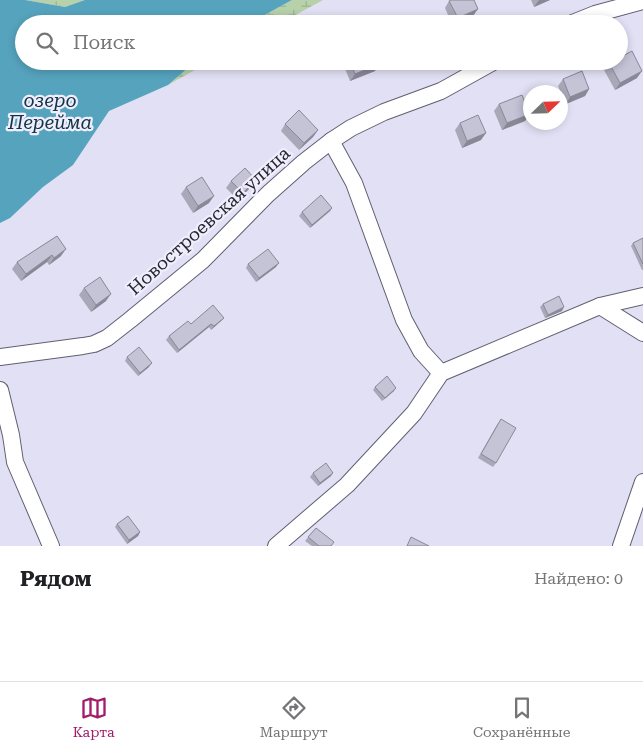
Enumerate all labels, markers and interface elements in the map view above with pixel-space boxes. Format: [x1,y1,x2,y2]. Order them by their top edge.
search box [15,15,628,70]
icon: search [33,29,61,57]
text: Поиск [73,31,136,54]
north arrow [523,85,568,130]
water label: озеро Перейма [7,89,92,134]
street label: Новостроевская улица [123,142,294,299]
text: Рядом [20,567,92,591]
text: Найдено: 0 [534,569,623,588]
tab: Карта [73,694,115,740]
tab: Маршрут [260,694,328,740]
tab: Сохранённые [473,694,570,740]

